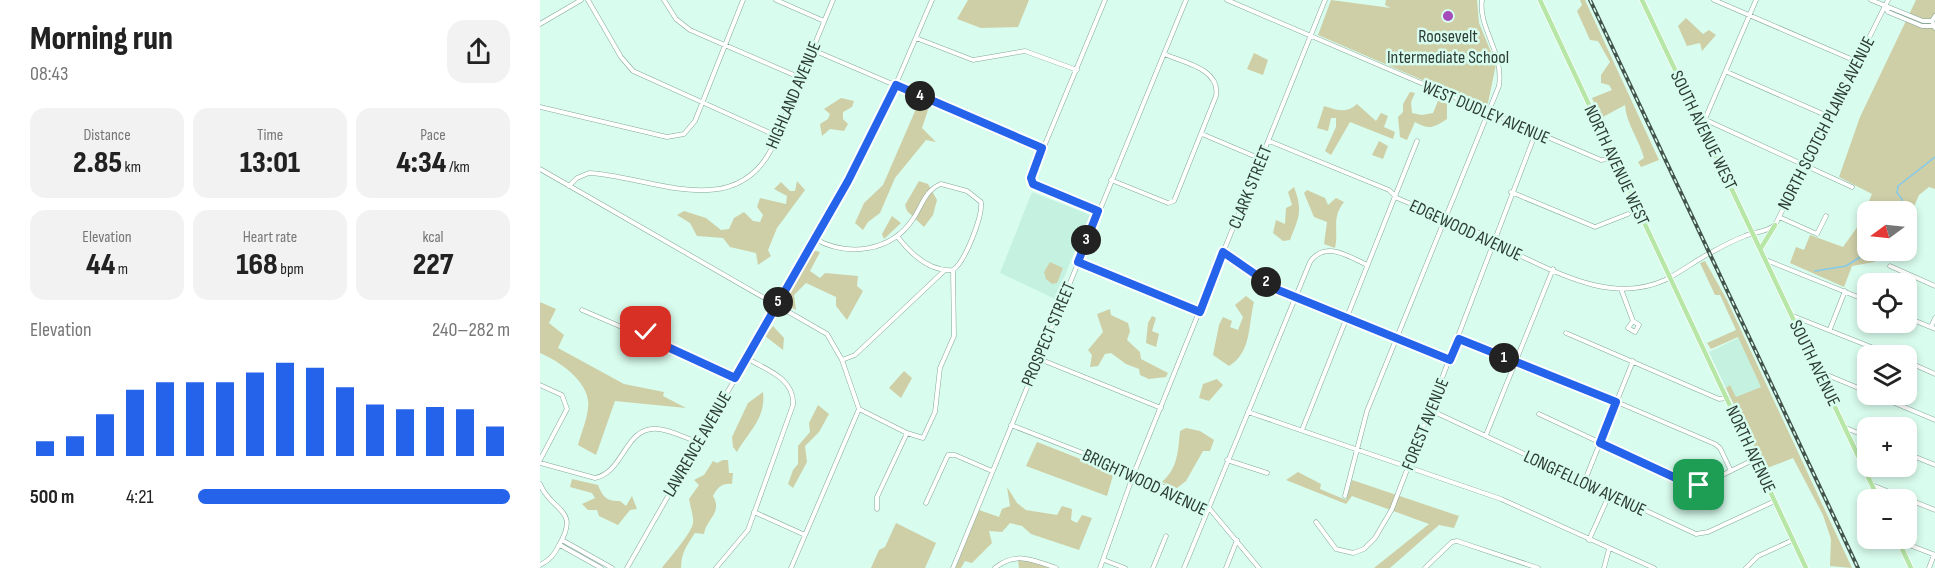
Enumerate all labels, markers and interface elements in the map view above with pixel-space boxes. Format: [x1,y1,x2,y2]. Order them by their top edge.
marker: Roosevelt Intermediate School [1441,9,1455,23]
text: Morning run [30,19,173,59]
button: share [447,20,510,83]
place label: Roosevelt Intermediate School [1387,26,1509,68]
street label: NORTH SCOTCH PLAINS AVENUE [1774,33,1879,213]
street label: HIGHLAND AVENUE [761,38,826,152]
text: 08:43 [30,62,68,86]
street label: SOUTH AVENUE WEST [1666,67,1741,193]
street label: WEST DUDLEY AVENUE [1419,76,1553,149]
pin: 4 [905,81,935,111]
text: 4 [916,86,924,105]
street label: NORTH AVENUE WEST [1579,102,1654,229]
text: Distance [83,126,131,145]
text: Time [257,126,283,145]
text: Pace [420,126,446,145]
street label: CLARK STREET [1224,142,1277,232]
text: 2.85 [73,145,122,181]
text: 13:01 [240,145,300,181]
text: 4:34 [396,145,446,181]
text: km [122,158,141,177]
text: /km [446,158,470,177]
street label: EDGEWOOD AVENUE [1406,195,1526,266]
north arrow [1857,201,1917,261]
map controls [1857,201,1917,549]
pin: 3 [1071,225,1101,255]
text: Elevation [82,228,132,247]
text: Heart rate [243,228,297,247]
text: kcal [422,228,444,247]
text: 3 [1082,230,1090,249]
text: 44 [86,247,115,283]
text: 168 [236,247,278,283]
text: 227 [413,247,453,283]
text: m [115,260,128,279]
text: bpm [278,260,304,279]
pin: 2 [1251,267,1281,297]
text: 2 [1262,272,1270,291]
button: locate [1857,273,1917,333]
street label: PROSPECT STREET [1017,279,1080,389]
pin: 5 [763,287,793,317]
text: 5 [774,292,782,311]
pin [620,306,671,357]
icon: check [629,315,662,348]
street label: SOUTH AVENUE [1785,317,1844,410]
text: Elevation [30,318,92,342]
text: 240–282 m [432,318,510,342]
pin: 1 [1489,343,1519,373]
button: layers [1857,345,1917,405]
text: 1 [1501,348,1507,367]
street label: FOREST AVENUE [1397,375,1453,473]
street label: LAWRENCE AVENUE [659,388,736,501]
street label: NORTH AVENUE [1721,402,1780,496]
button: + [1857,417,1917,477]
street label: BRIGHTWOOD AVENUE [1079,444,1210,520]
street label: LONGFELLOW AVENUE [1520,446,1649,521]
pin [1673,459,1724,510]
icon: arrive [1682,468,1715,501]
text: 500 m [30,485,74,509]
text: 4:21 [126,485,153,509]
button: − [1857,489,1917,549]

